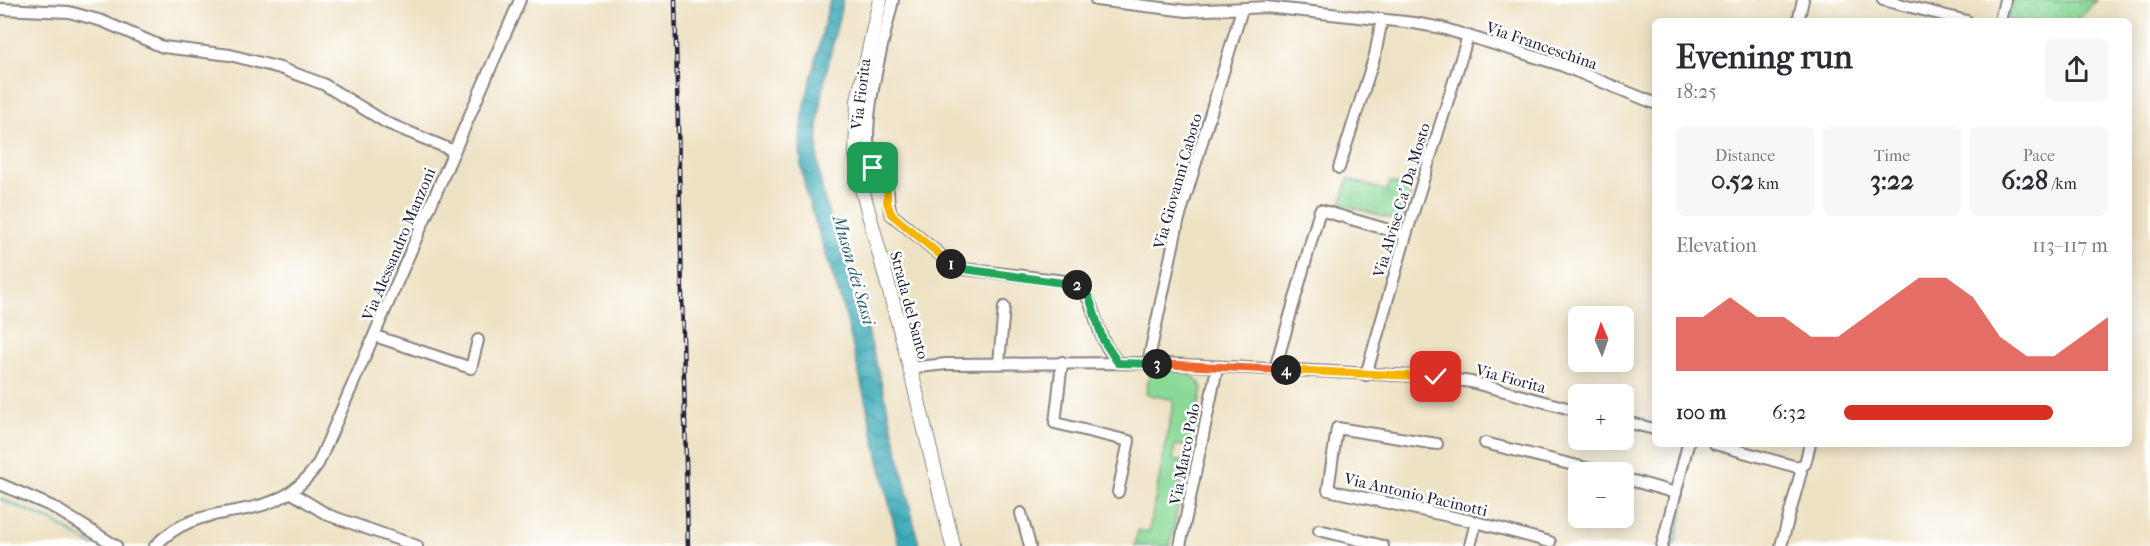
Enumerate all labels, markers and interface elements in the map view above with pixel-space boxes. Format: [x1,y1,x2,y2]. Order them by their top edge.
street label: Via Franceschina [1483,17,1600,74]
text: Evening run [1676,38,1853,77]
button: share [2045,38,2108,101]
street label: Via Fiorita [847,57,874,132]
text: 18:25 [1676,80,1717,103]
street label: Via Giovanni Caboto [1149,111,1206,252]
street label: Via Alvise Ca' Da Mosto [1369,120,1434,281]
pin [847,142,898,193]
text: Distance [1715,146,1775,165]
text: Time [1874,146,1910,165]
text: Pace [2023,146,2055,165]
icon: arrive [856,151,889,184]
street label: Via Alessandro Manzoni [357,165,439,324]
text: 0.52 [1711,165,1754,196]
text: 3:22 [1870,165,1914,196]
text: 6:28 [2001,165,2048,196]
text: km [1754,174,1779,193]
text: /km [2048,174,2077,193]
water label: Muson dei Sassi [827,211,880,329]
text: Elevation [1676,234,1757,257]
text: 113–117 m [2032,234,2108,257]
street label: Strada del Santo [886,249,933,361]
pin: 1 [936,249,966,279]
text: 1 [948,254,954,273]
pin: 2 [1062,270,1092,300]
text: 2 [1073,275,1081,294]
north arrow [1568,306,1634,372]
map controls [1568,306,1634,528]
pin: 3 [1142,349,1172,379]
pin [1410,351,1461,402]
text: 3 [1154,354,1160,373]
pin: 4 [1271,355,1301,385]
text: 4 [1281,360,1291,379]
icon: check [1419,360,1452,393]
street label: Via Fiorita [1473,360,1549,397]
button: + [1568,384,1634,450]
text: 100 m [1676,401,1726,424]
text: 6:32 [1772,401,1806,424]
street label: Via Marco Polo [1165,402,1204,507]
button: − [1568,462,1634,528]
street label: Via Antonio Pacinotti [1341,469,1490,520]

